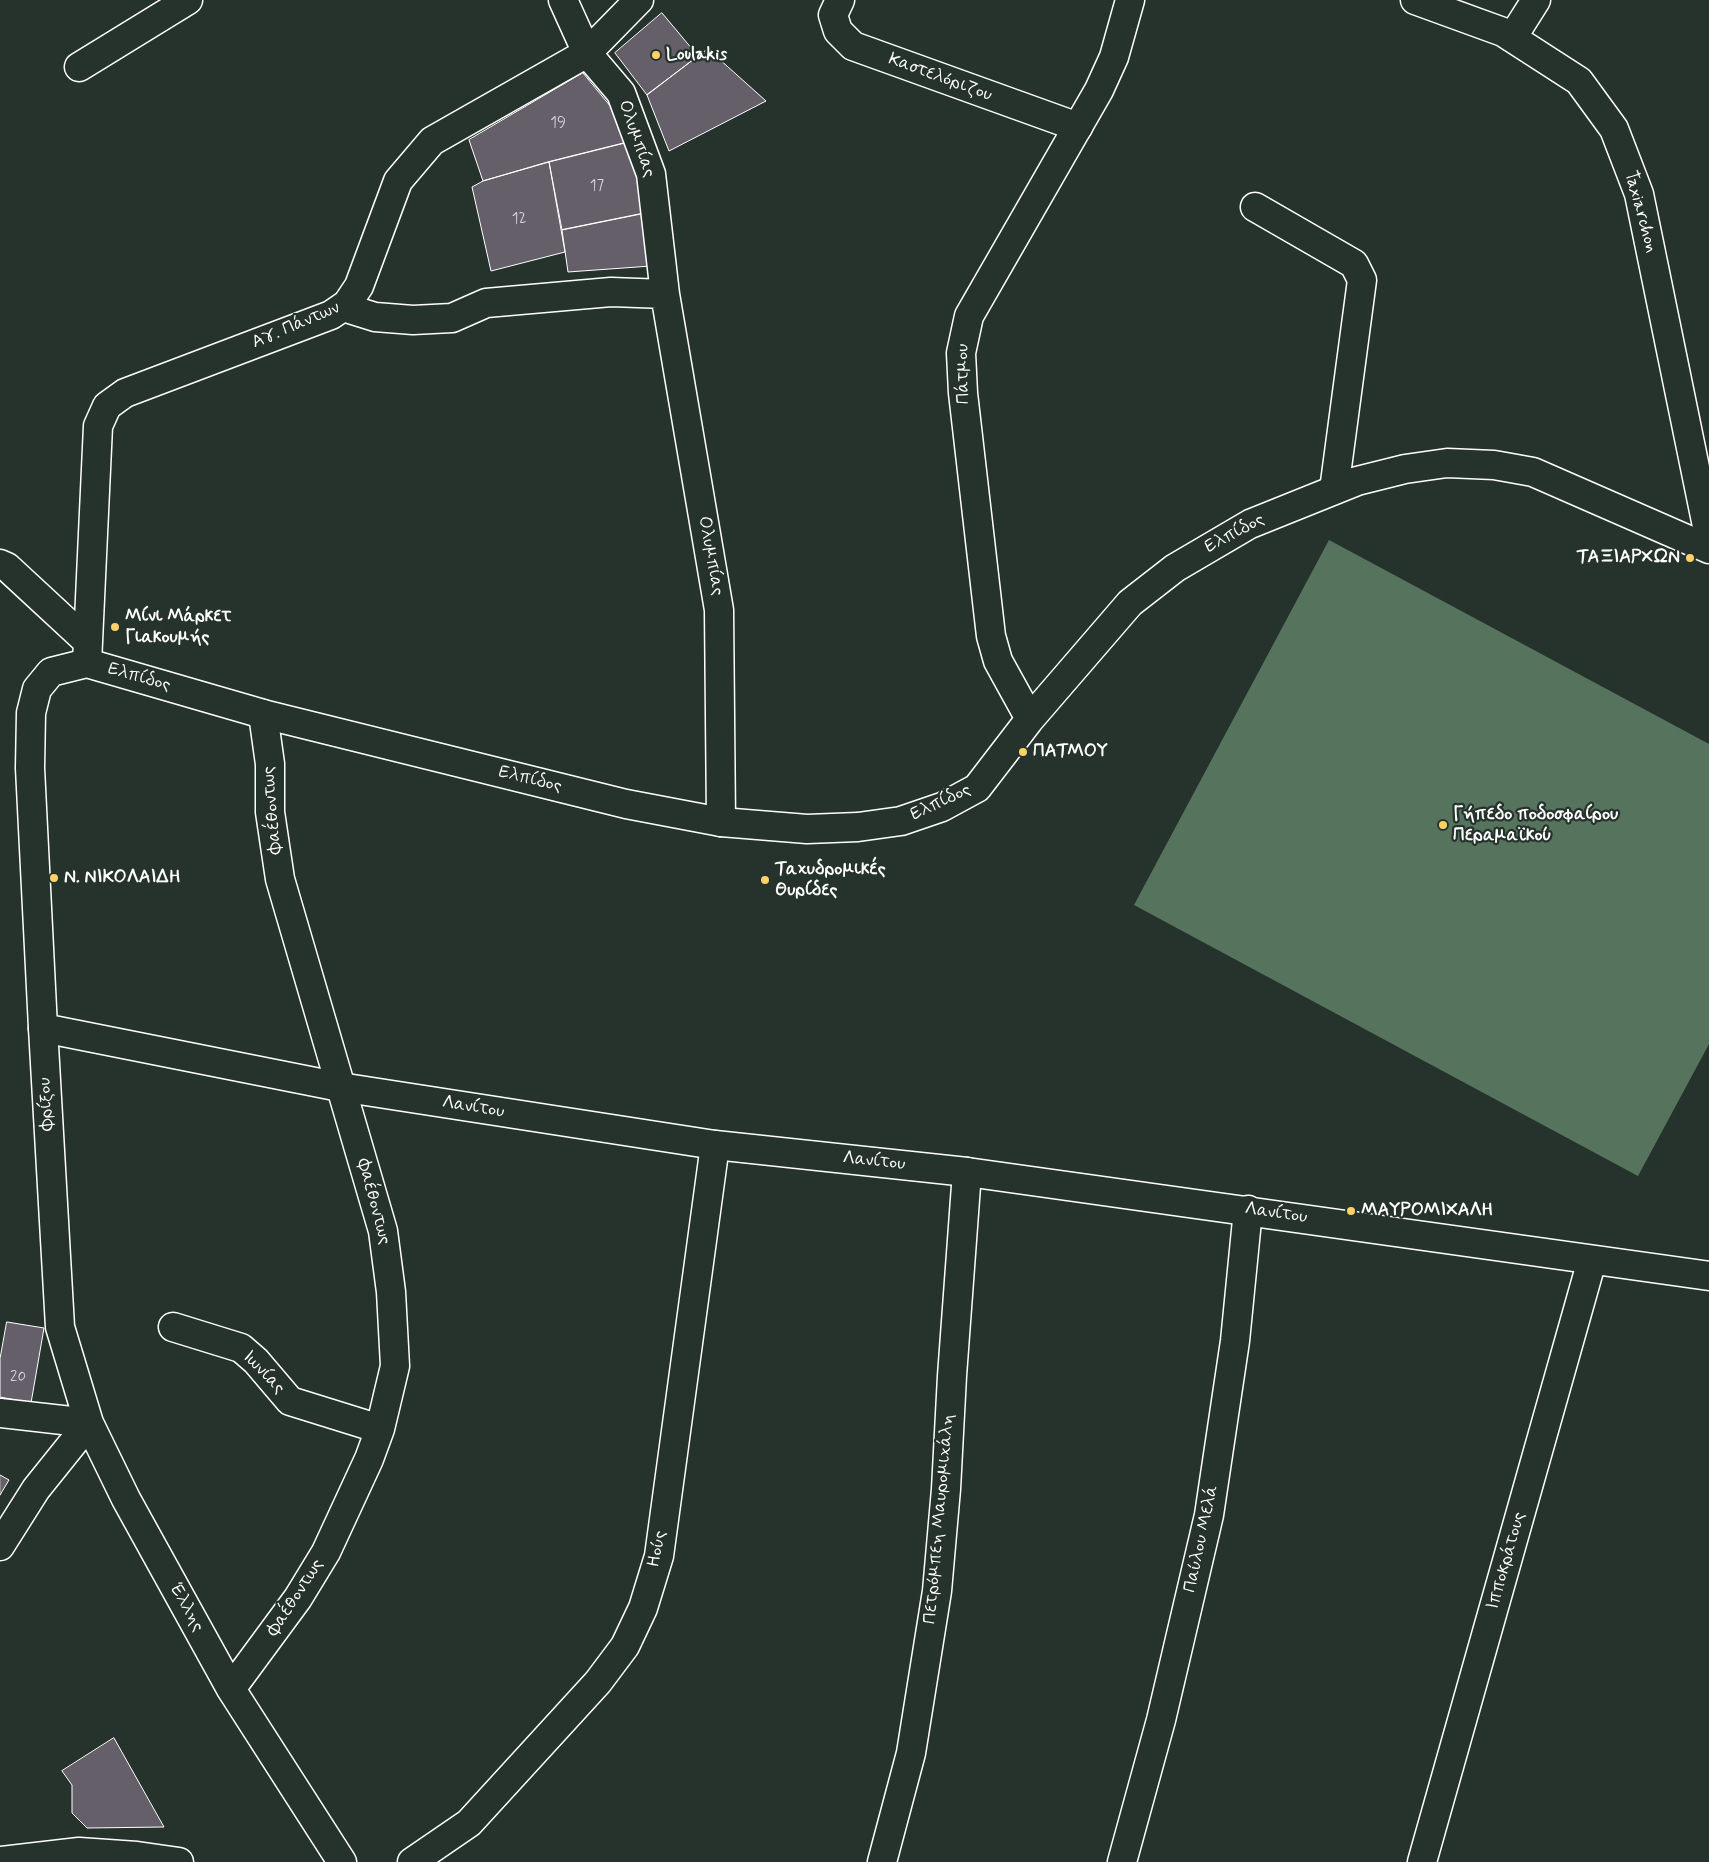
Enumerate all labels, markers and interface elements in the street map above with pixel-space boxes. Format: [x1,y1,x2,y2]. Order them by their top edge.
place label: Loulakis [666,44,727,66]
marker: Loulakis [650,49,662,61]
street label: Καστελόριζου [885,49,995,107]
street label: Ολυμπίας [613,97,659,181]
house number: 19 [550,115,566,133]
street label: Taxiarchon [1619,169,1661,255]
house number: 17 [590,178,604,196]
house number: 12 [512,211,526,229]
street label: Αγ. Πάντων [249,298,343,354]
street label: Πάτμου [953,344,975,404]
street label: Ελπίδος [1202,509,1268,559]
street label: Ολυμπίας [692,514,728,598]
place label: ΤΑΞΙΑΡΧΩΝ [1577,547,1680,569]
marker: ΤΑΞΙΑΡΧΩΝ [1684,552,1696,564]
place label: Μίνι Μάρκετ Γιακουμής [125,606,231,649]
marker: Μίνι Μάρκετ Γιακουμής [109,621,121,633]
street label: Ελπίδος [105,659,173,697]
place label: ΠΑΤΜΟΥ [1033,741,1108,763]
marker: ΠΑΤΜΟΥ [1017,746,1029,758]
street label: Ελπίδος [496,762,564,798]
street label: Φαέθοντως [258,765,288,855]
street label: Ελπίδος [907,780,975,826]
place label: Γήπεδο ποδοσφαίρου Περαμαϊκού [1453,804,1618,846]
marker: Γήπεδο ποδοσφαίρου Περαμαϊκού [1437,819,1449,831]
place label: Ταχυδρομικές Θυρίδες [775,859,886,902]
place label: Ν. ΝΙΚΟΛΑΙΔΗ [64,867,181,889]
marker: Ν. ΝΙΚΟΛΑΙΔΗ [48,872,60,884]
marker: Ταχυδρομικές Θυρίδες [759,874,771,886]
street label: Φρίξου [35,1077,59,1131]
street label: Λανίτου [440,1092,506,1124]
street label: Λανίτου [842,1148,906,1176]
street label: Φαέθοντως [351,1157,395,1247]
street label: Λανίτου [1243,1199,1309,1229]
place label: ΜΑΥΡΟΜΙΧΑΛΗ [1361,1200,1493,1222]
marker: ΜΑΥΡΟΜΙΧΑΛΗ [1345,1205,1357,1217]
street label: Ιωνίας [237,1347,289,1399]
house number: 20 [10,1369,26,1387]
street label: Πετρόμπεη Μαυρομιχάλη [920,1413,960,1625]
street label: Παύλου Μελά [1180,1483,1224,1595]
street label: Ιπποκράτους [1483,1510,1531,1612]
street label: Ηούς [644,1529,672,1569]
street label: Φαέθοντως [263,1555,329,1641]
street label: Έλλης [164,1580,208,1636]

